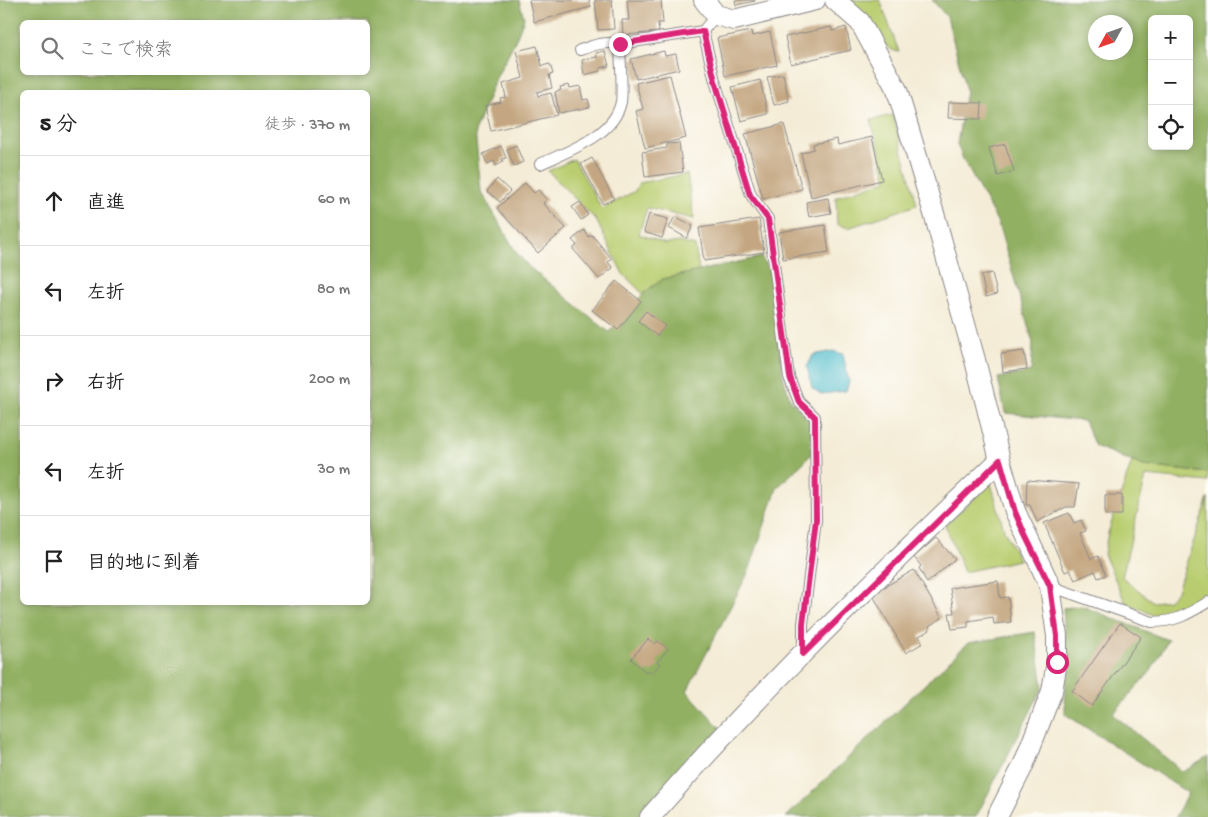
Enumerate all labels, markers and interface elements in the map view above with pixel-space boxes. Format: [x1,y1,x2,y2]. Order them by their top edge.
north arrow [1088,15,1133,60]
map controls [1148,15,1193,150]
button: + [1148,15,1193,60]
search box [20,20,370,75]
route end [609,33,632,56]
icon: search [38,34,66,62]
text: ここで検索 [78,40,173,63]
button: − [1148,60,1193,105]
button: locate [1148,105,1193,150]
text: 5 分 [40,114,77,139]
text: 徒歩 · 370 m [265,117,350,136]
icon: ahead [40,187,68,215]
text: 60 m [318,191,350,210]
text: 直進 [87,193,125,216]
icon: left [40,277,68,305]
text: 80 m [317,281,350,300]
text: 左折 [87,283,125,306]
icon: right [40,367,68,395]
text: 200 m [309,371,350,390]
text: 右折 [87,373,125,396]
icon: left [40,457,68,485]
text: 30 m [317,461,350,480]
text: 左折 [87,463,125,486]
icon: arrive [40,547,68,575]
text: 目的地に到着 [87,553,201,576]
route start [1046,651,1069,674]

